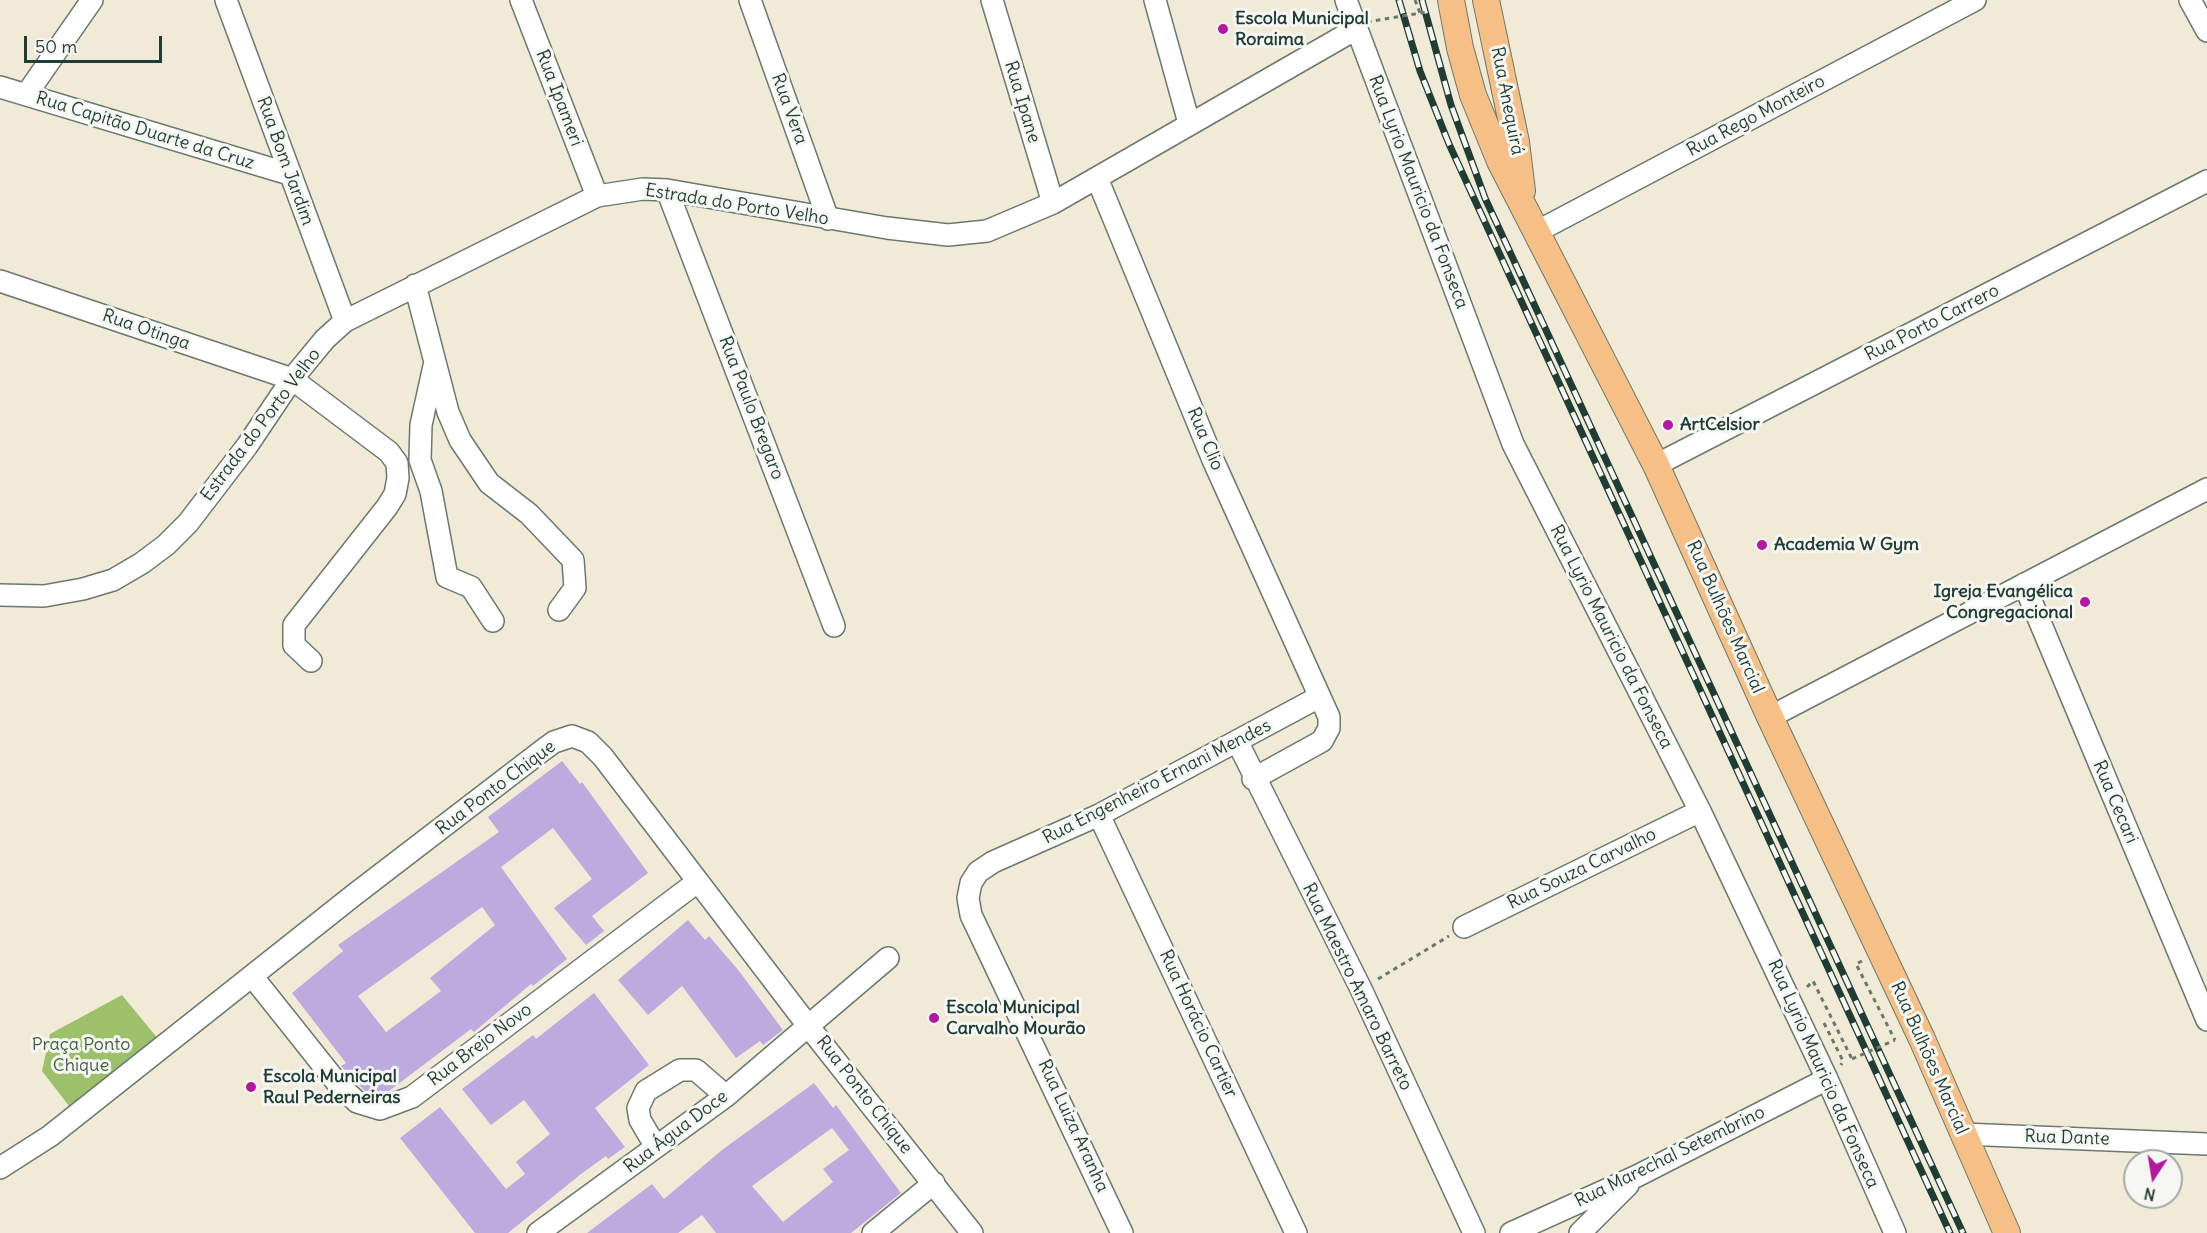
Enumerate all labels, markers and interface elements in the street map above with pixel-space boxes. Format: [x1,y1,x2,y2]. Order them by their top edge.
place label: Escola Municipal Roraima [1235,8,1369,50]
marker: Escola Municipal Roraima [1216,22,1230,36]
scale bar [27,24,165,62]
text: 50 m [35,35,77,58]
street label: Rua Anequirá [1486,45,1528,157]
street label: Rua Ipameri [531,47,587,149]
street label: Rua Ipane [999,58,1045,146]
street label: Rua Rego Monteiro [1683,70,1829,162]
street label: Rua Vera [766,71,812,147]
street label: Rua Lyrio Mauricio da Fonseca [1363,72,1473,312]
street label: Rua Capitão Duarte da Cruz [33,87,257,175]
street label: Rua Bom Jardim [252,94,318,228]
street label: Estrada do Porto Velho [644,180,830,230]
street label: Rua Porto Carrero [1861,280,2003,366]
street label: Rua Otinga [99,305,193,355]
street label: Rua Paulo Bregaro [714,333,788,483]
street label: Estrada do Porto Velho [197,344,325,506]
street label: Rua Clio [1182,404,1228,474]
place label: ArtCelsior [1680,414,1760,436]
marker: ArtCelsior [1661,418,1675,432]
street label: Rua Lyrio Mauricio da Fonseca [1545,521,1677,753]
place label: Academia W Gym [1774,534,1919,556]
street label: Rua Bulhões Marcial [1682,537,1768,697]
marker: Academia W Gym [1755,538,1769,552]
place label: Igreja Evangélica Congregacional [1934,581,2073,624]
marker: Igreja Evangélica Congregacional [2078,595,2092,609]
street label: Rua Engenheiro Ernani Mendes [1039,715,1275,849]
street label: Rua Ponto Chique [432,736,560,840]
street label: Rua Cecari [2088,757,2142,847]
street label: Rua Souza Carvalho [1504,824,1660,914]
street label: Rua Maestro Amaro Barreto [1297,880,1417,1094]
street label: Rua Horácio Cartier [1154,947,1242,1101]
street label: Rua Lyrio Mauricio da Fonseca [1763,956,1883,1192]
street label: Rua Bulhões Marcial [1886,978,1972,1138]
place label: Escola Municipal Carvalho Mourão [946,997,1086,1040]
street label: Rua Brejo Novo [424,999,536,1091]
marker: Escola Municipal Carvalho Mourão [927,1011,941,1025]
street label: Rua Ponto Chique [811,1032,917,1158]
park label: Praça Ponto Chique [32,1034,130,1076]
street label: Rua Luiza Aranha [1033,1056,1113,1196]
place label: Escola Municipal Raul Pederneiras [263,1066,401,1108]
marker: Escola Municipal Raul Pederneiras [244,1080,258,1094]
street label: Rua Água Doce [620,1086,732,1178]
street label: Rua Marechal Setembrino [1571,1102,1769,1212]
street label: Rua Dante [2024,1126,2110,1150]
north arrow [2123,1149,2183,1209]
text: N [2142,1184,2157,1206]

